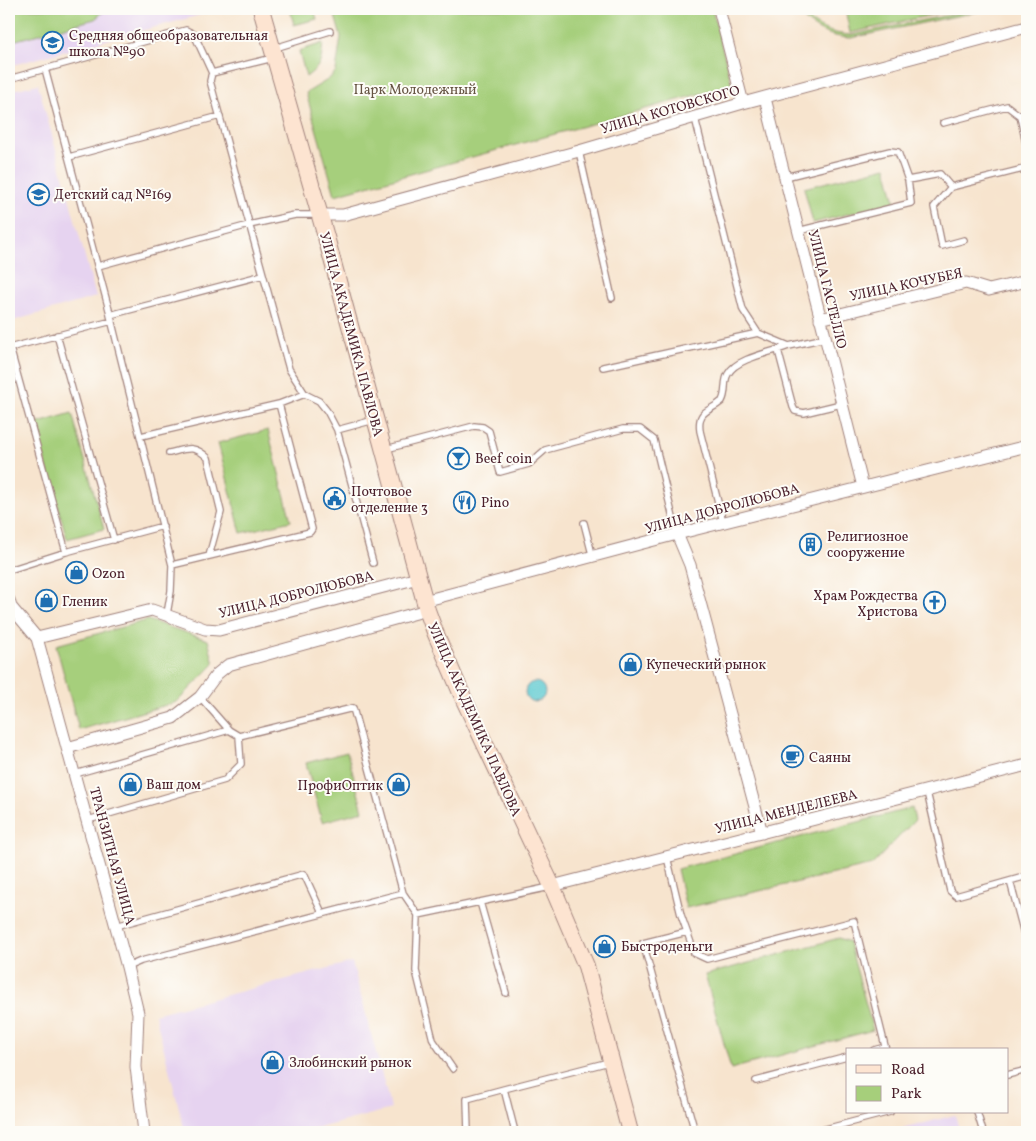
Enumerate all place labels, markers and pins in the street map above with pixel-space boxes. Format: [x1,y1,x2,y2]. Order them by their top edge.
place label: Средняя общеобразовательная школа №90 [69,27,268,62]
school or university icon: Средняя общеобразовательная школа №90 [41,31,65,55]
school or university icon: Детский сад №169 [26,182,50,206]
place label: Детский сад №169 [54,186,171,205]
bar icon: Beef coin [447,446,471,470]
place label: Beef coin [475,450,532,469]
place label: Почтовое отделение 3 [351,483,428,518]
public building icon: Почтовое отделение 3 [323,487,347,511]
restaurant icon: Pino [453,490,477,514]
place label: Pino [481,494,509,513]
place label: Религиозное сооружение [827,528,909,563]
building icon: Религиозное сооружение [799,532,823,556]
shop icon: Ozon [64,561,88,585]
place label: Ozon [92,565,125,584]
place label: Храм Рождества Христова [813,587,918,622]
shop icon: Гленик [34,589,58,613]
church icon: Храм Рождества Христова [922,591,946,615]
place label: Гленик [62,593,108,612]
shop icon: Купеческий рынок [618,652,642,676]
place label: Купеческий рынок [646,656,766,675]
cafe icon: Саяны [781,745,805,769]
place label: Саяны [809,749,851,768]
shop icon: Ваш дом [118,772,142,796]
shop icon: ПрофиОптик [387,773,411,797]
place label: Ваш дом [146,776,201,795]
place label: ПрофиОптик [298,777,384,796]
shop icon: Быстроденьги [593,934,617,958]
place label: Быстроденьги [621,938,713,957]
shop icon: Злобинский рынок [261,1050,285,1074]
place label: Злобинский рынок [289,1054,412,1073]

